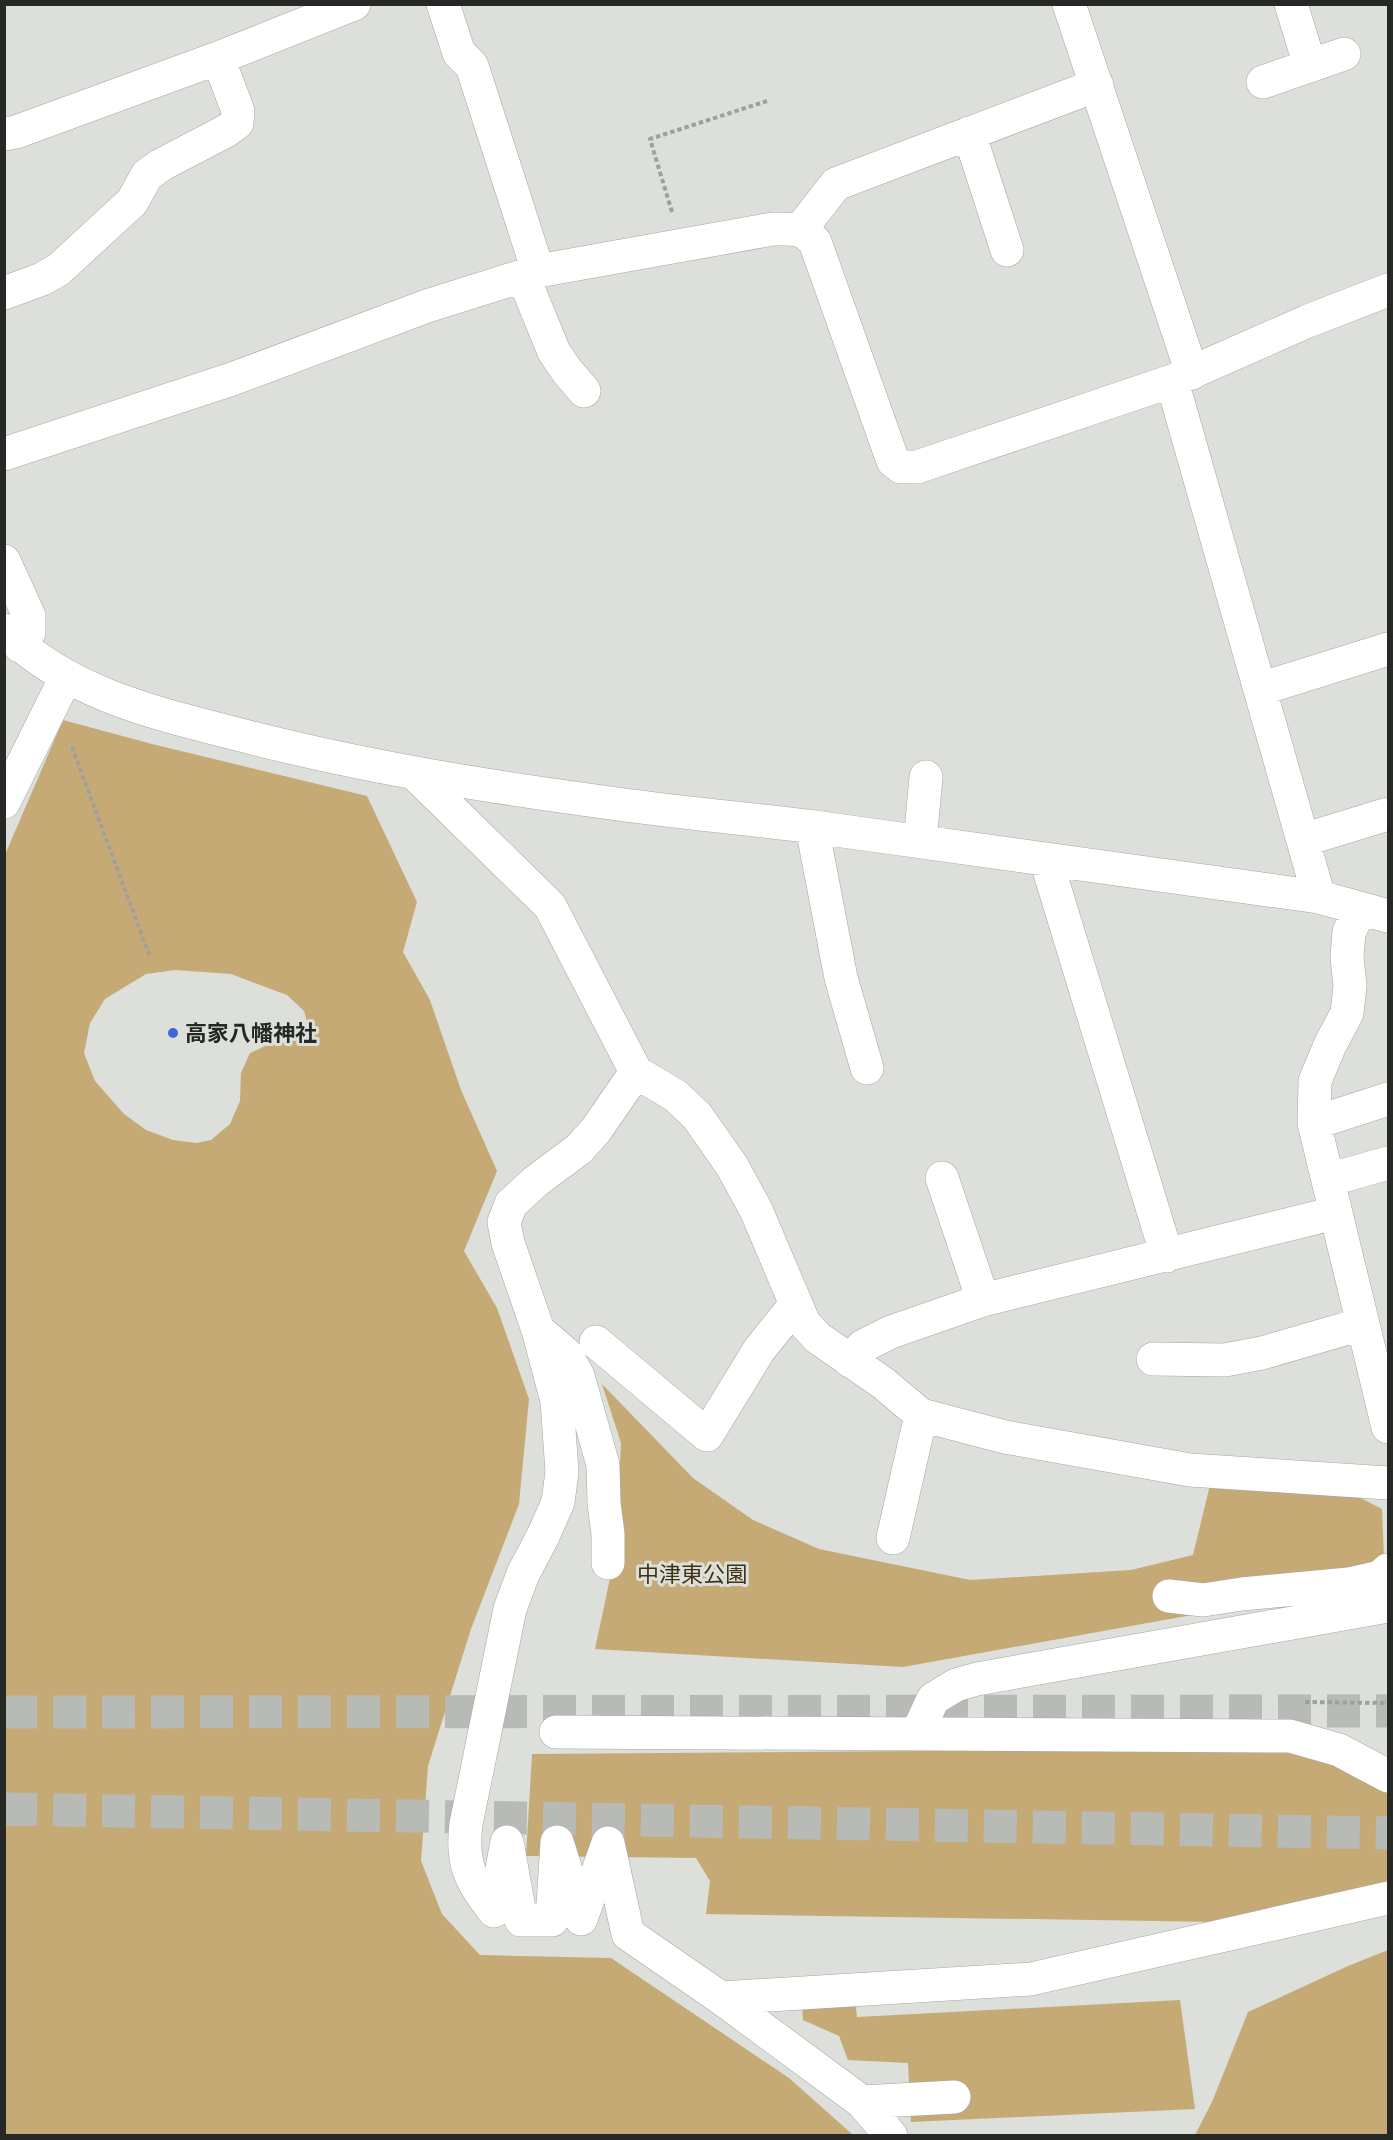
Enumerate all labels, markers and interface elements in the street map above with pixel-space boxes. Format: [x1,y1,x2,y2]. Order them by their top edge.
place label: 高家八幡神社 [185,1020,317,1047]
marker: 高家八幡神社 [166,1026,180,1040]
park label: 中津東公園 [637,1561,747,1588]

